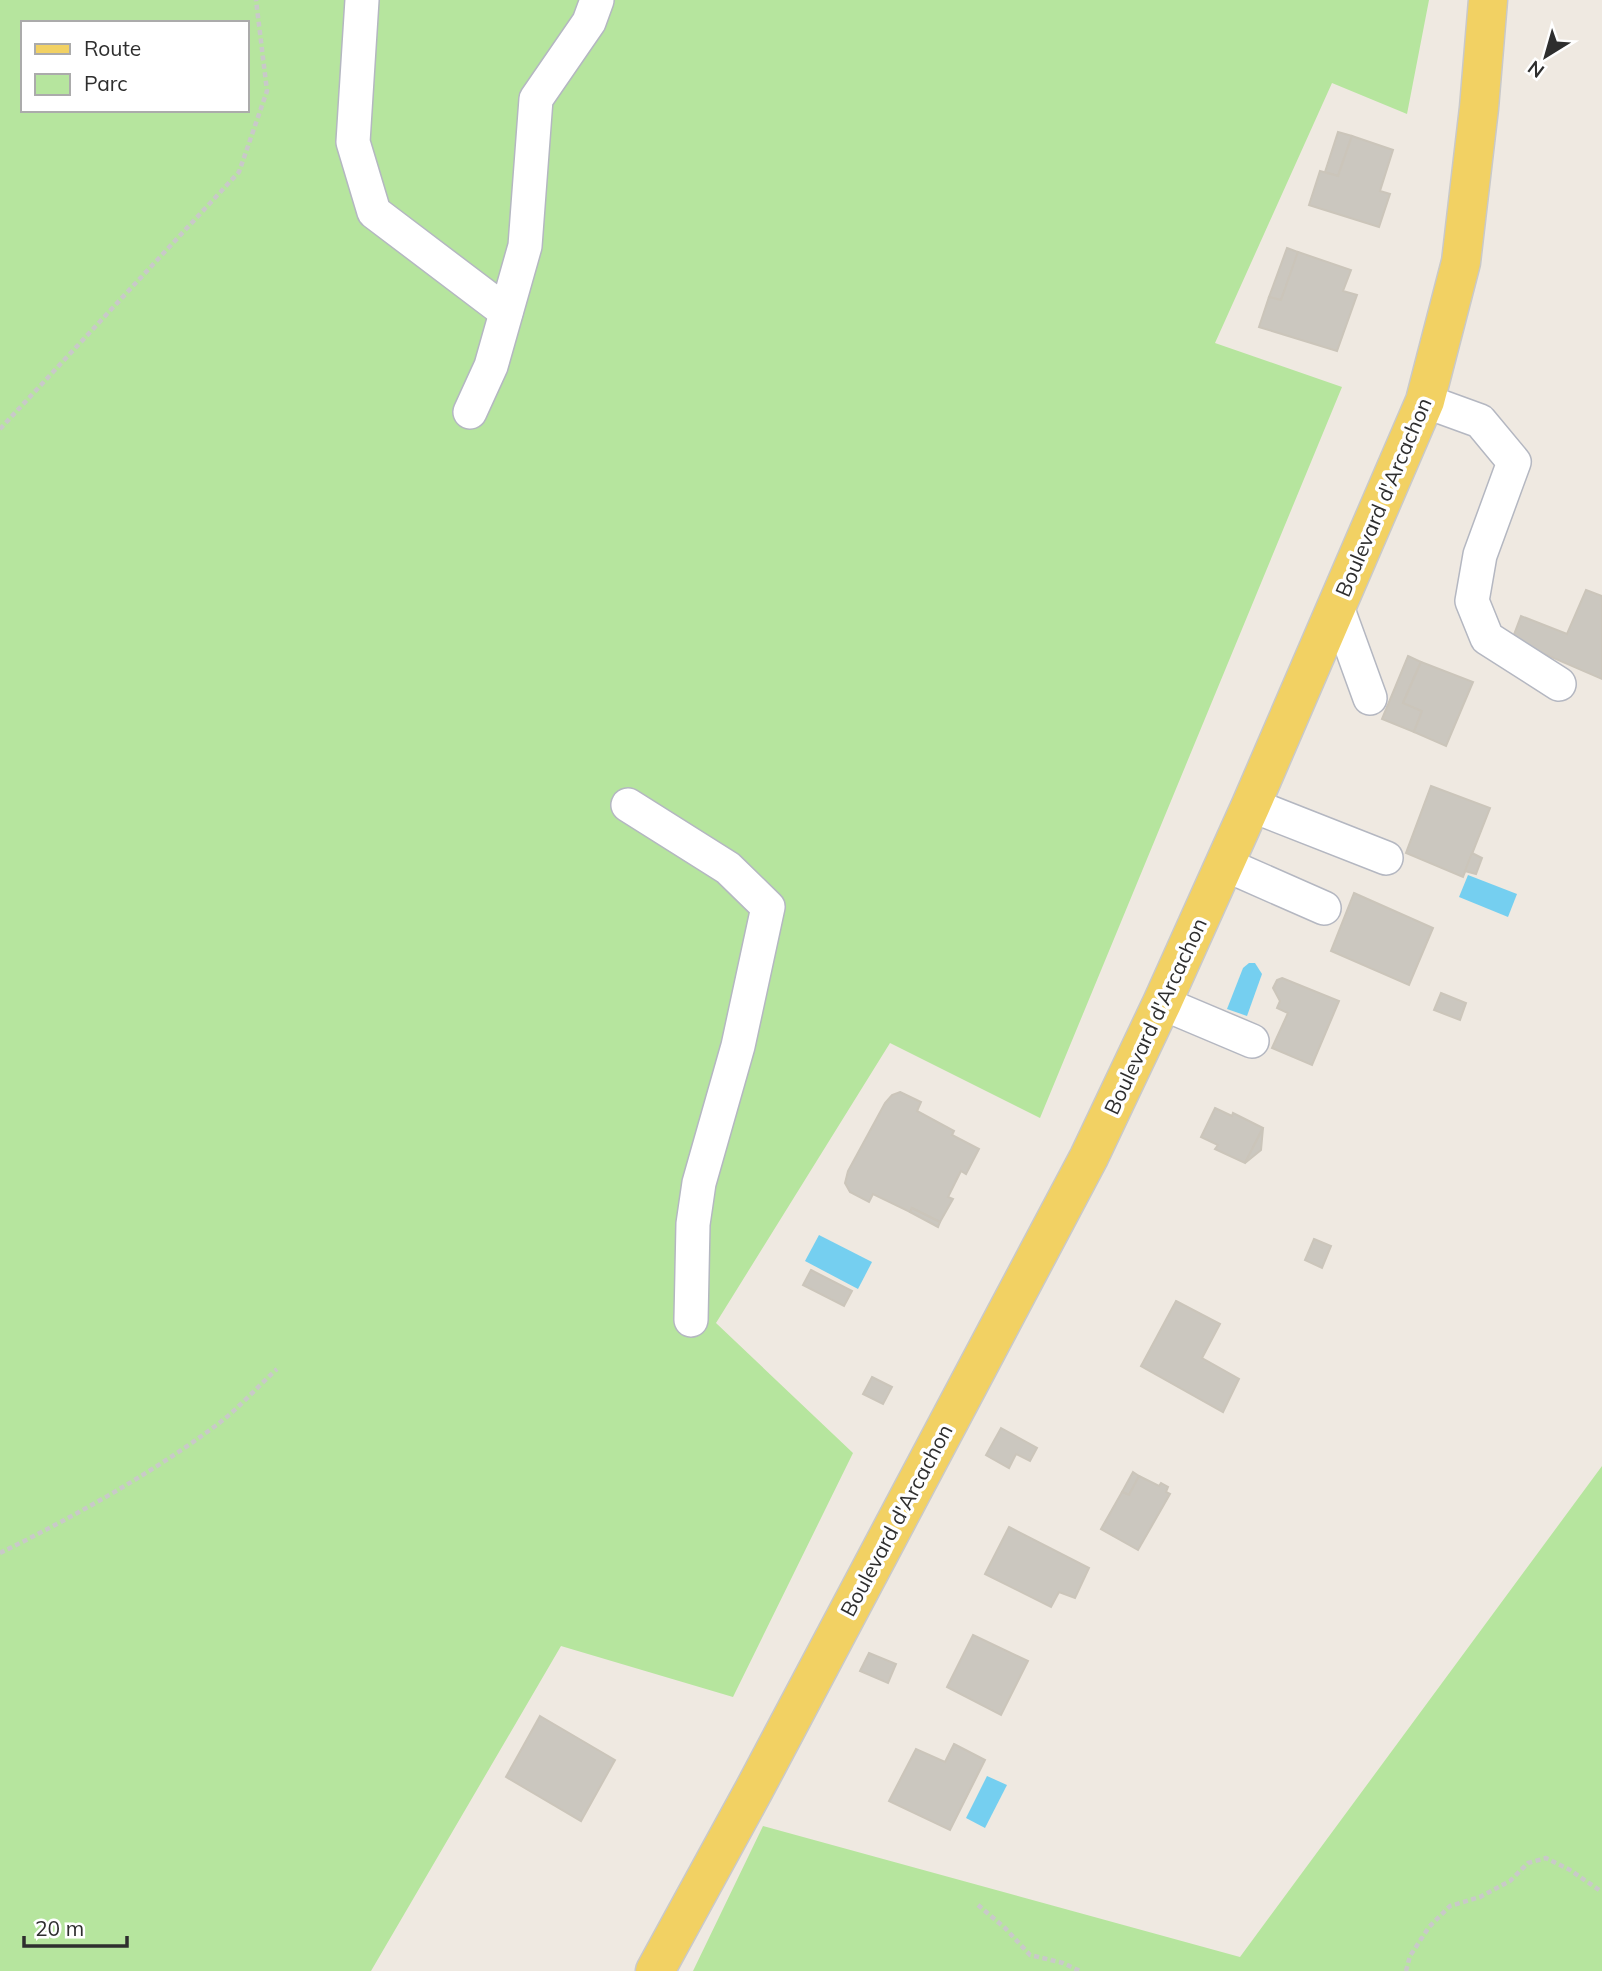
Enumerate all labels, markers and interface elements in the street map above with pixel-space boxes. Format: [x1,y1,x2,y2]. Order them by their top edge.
legend [21,21,248,112]
north arrow [1511,21,1581,91]
text: Route [84,35,141,61]
text: N [1523,56,1549,83]
text: Parc [84,70,128,96]
street label: Boulevard d'Arcachon [1329,393,1437,601]
street label: Boulevard d'Arcachon [1098,914,1212,1118]
street label: Boulevard d'Arcachon [834,1419,958,1621]
scale bar [24,1904,128,1948]
text: 20 m [35,1915,84,1941]

